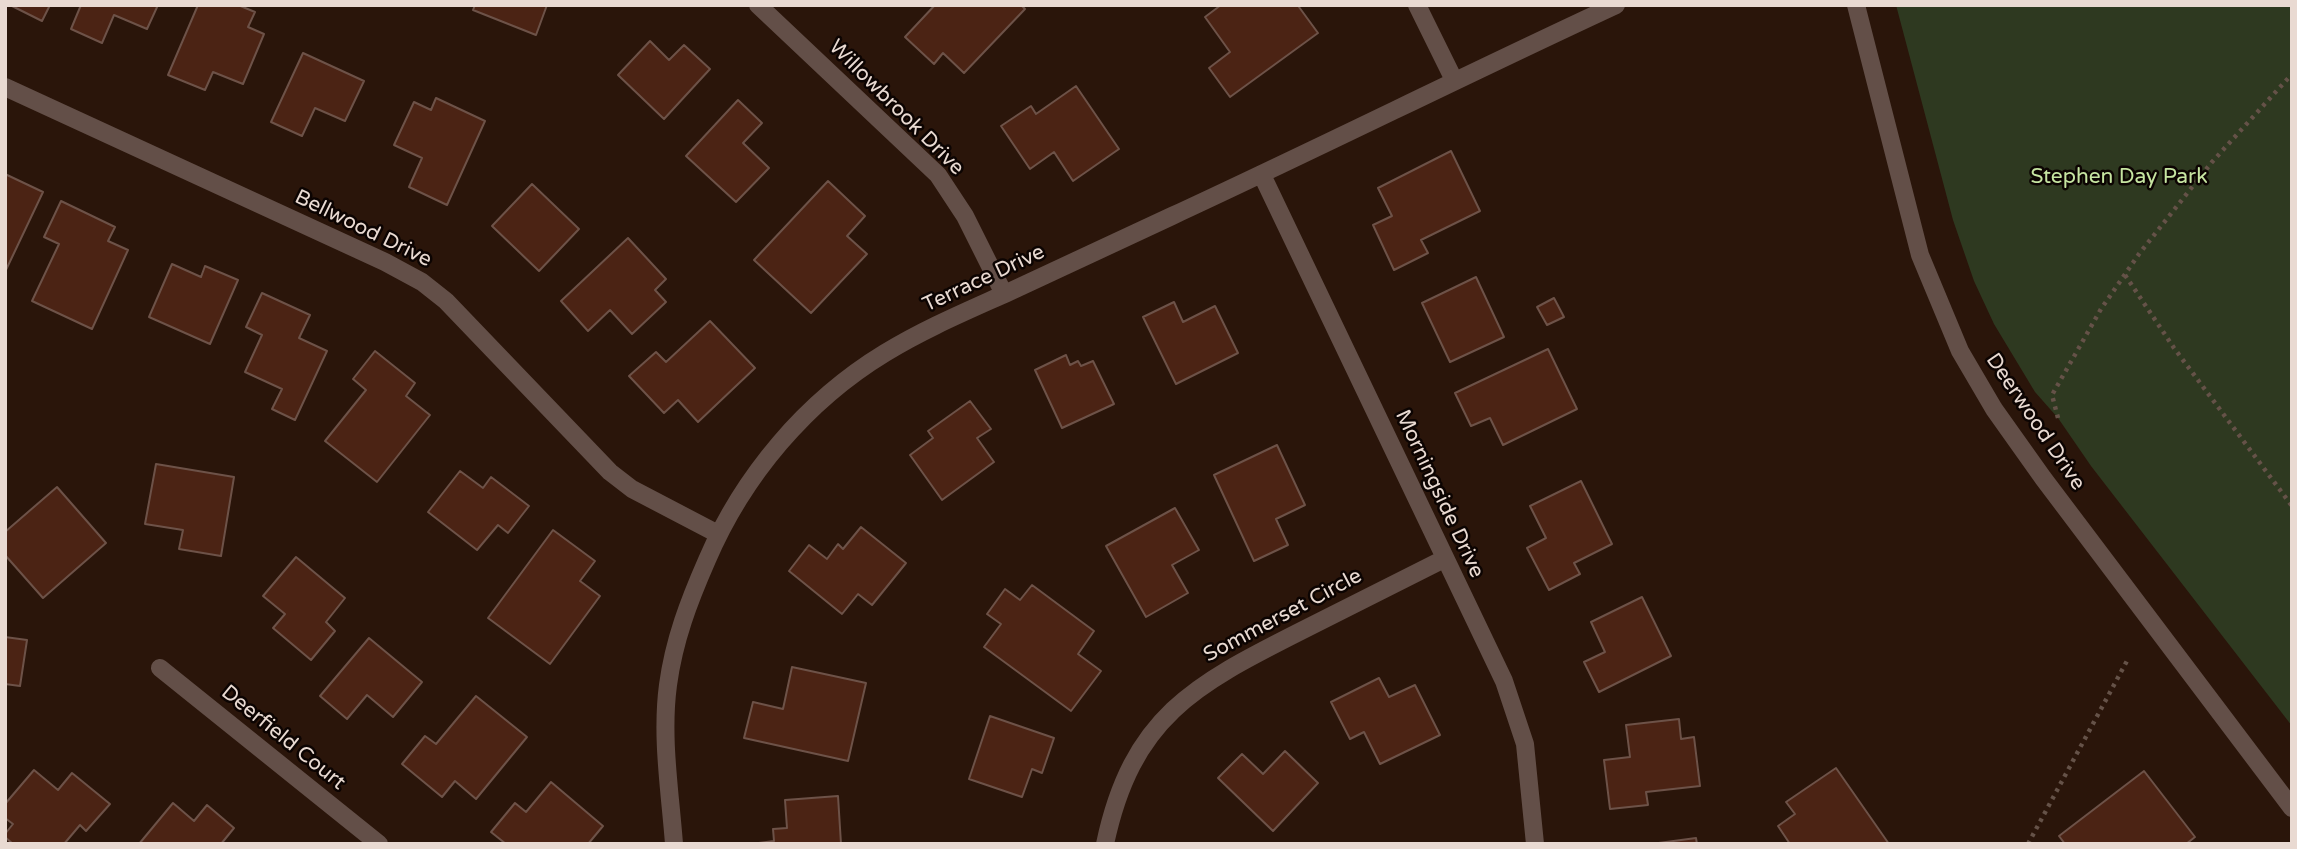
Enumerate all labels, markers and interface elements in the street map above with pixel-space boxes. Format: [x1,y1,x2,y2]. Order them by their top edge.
street label: Willowbrook Drive [823,35,969,181]
park label: Stephen Day Park [2030,164,2208,190]
street label: Bellwood Drive [290,185,436,273]
street label: Terrace Drive [919,240,1049,318]
street label: Deerwood Drive [1980,349,2090,495]
street label: Morningside Drive [1389,406,1489,582]
street label: Sommerset Circle [1200,564,1366,668]
street label: Deerfield Court [216,680,350,796]

